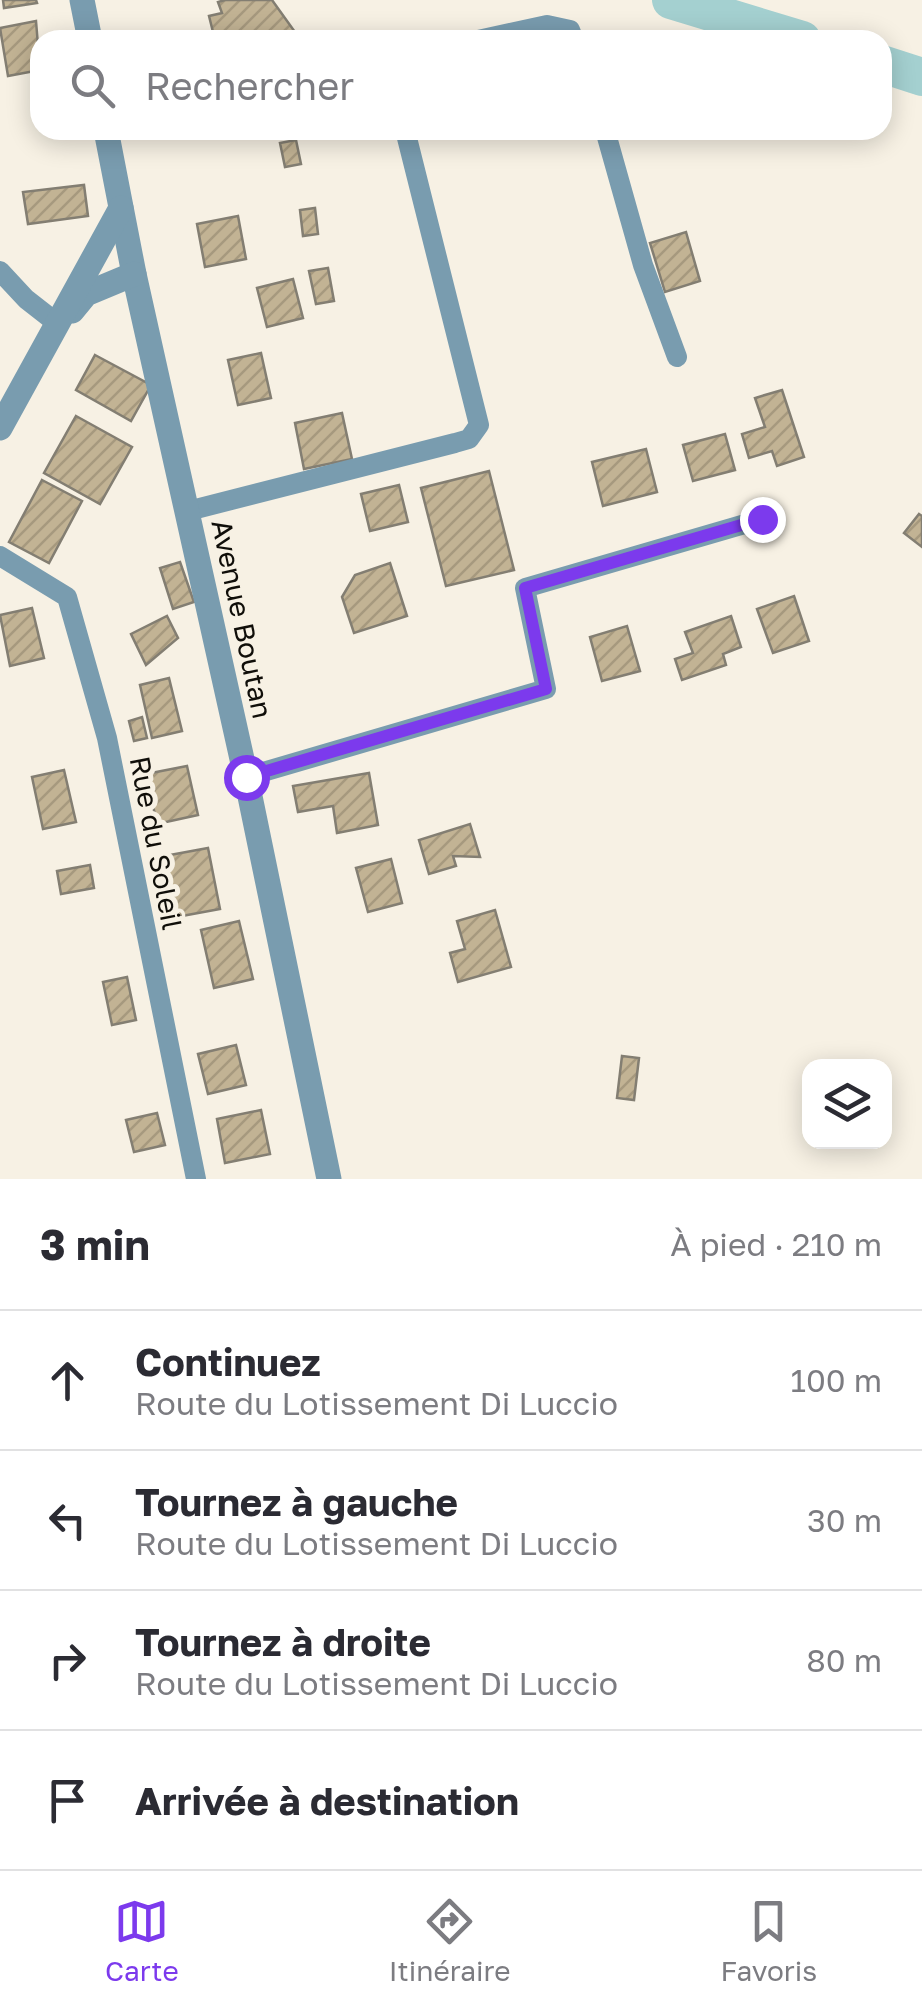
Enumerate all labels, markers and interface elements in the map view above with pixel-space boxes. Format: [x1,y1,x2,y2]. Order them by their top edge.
search box [30,30,892,140]
icon: search [65,58,120,113]
text: Rechercher [145,63,354,108]
route end [740,497,786,543]
street label: Avenue Boutan [205,516,280,721]
street label: Rue du Soleil [124,753,189,932]
route start [224,755,270,801]
map controls [802,1059,892,1149]
button: layers [802,1059,892,1149]
text: 3 min [40,1219,150,1269]
text: À pied · 210 m [670,1225,882,1263]
text: Continuez [135,1339,321,1384]
icon: ahead [40,1353,95,1408]
text: 100 m [790,1361,882,1399]
text: Route du Lotissement Di Luccio [135,1384,618,1422]
text: Tournez à gauche [135,1479,458,1524]
icon: left [40,1493,95,1548]
text: 30 m [807,1501,882,1539]
text: Route du Lotissement Di Luccio [135,1524,618,1562]
text: Tournez à droite [135,1619,431,1664]
icon: right [40,1633,95,1688]
text: 80 m [806,1641,882,1679]
text: Route du Lotissement Di Luccio [135,1664,618,1702]
icon: arrive [40,1773,95,1828]
text: Arrivée à destination [135,1778,519,1823]
tab: Carte [105,1894,179,1987]
tab: Itinéraire [389,1894,511,1987]
tab: Favoris [720,1894,817,1987]

